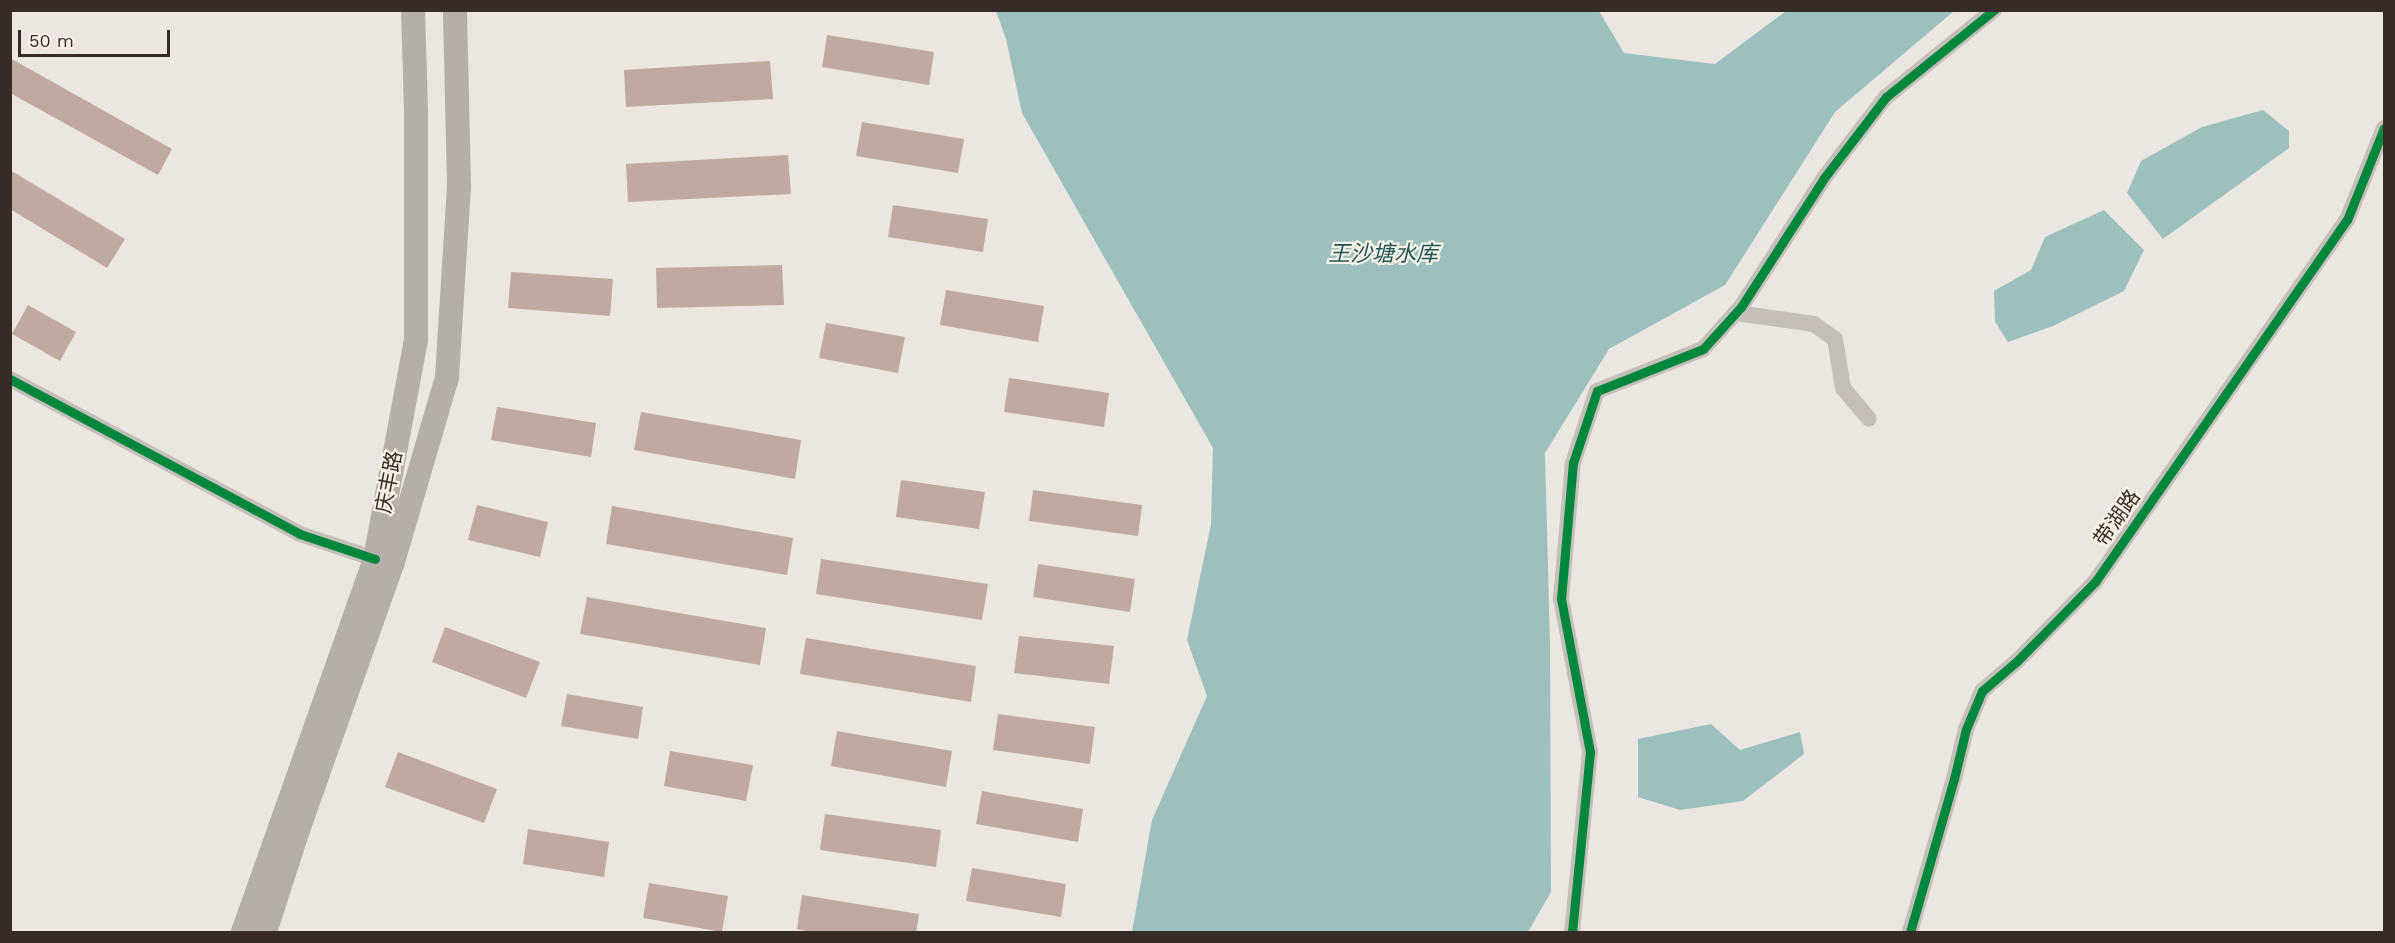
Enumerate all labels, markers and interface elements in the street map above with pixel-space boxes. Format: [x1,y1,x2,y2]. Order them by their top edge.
scale bar [21,18,172,56]
text: 50 m [29,30,74,51]
water label: 王沙塘水库 [1328,241,1438,267]
street label: 庆丰路 [371,449,407,515]
street label: 带湖路 [2089,485,2145,551]

